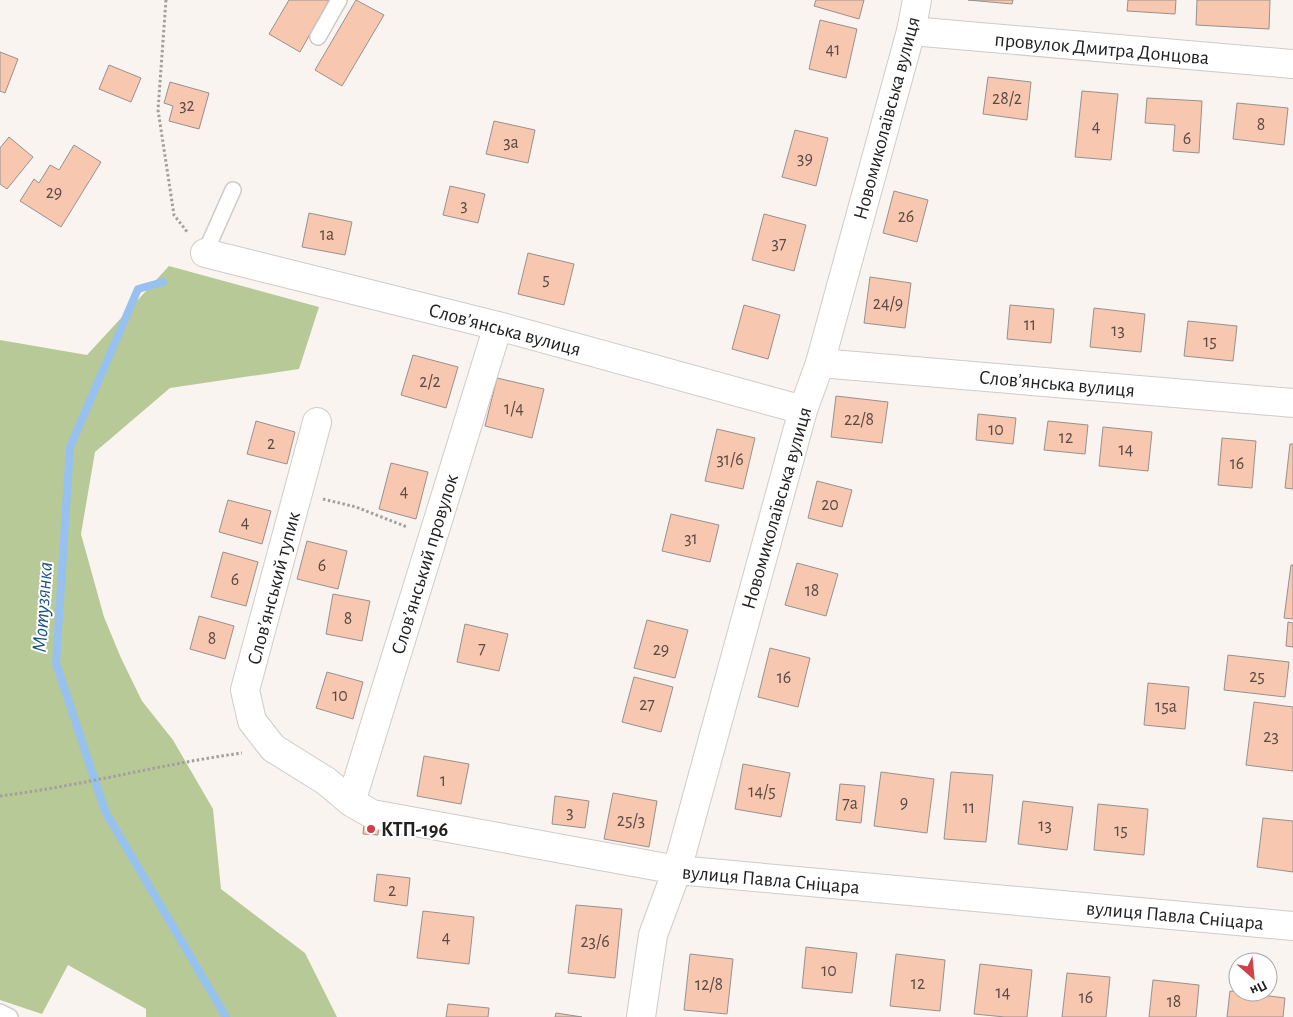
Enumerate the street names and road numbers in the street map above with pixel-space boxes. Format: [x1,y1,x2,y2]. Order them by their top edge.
street label: Новомиколаївська вулиця [850,15,924,222]
street label: провулок Дмитра Донцова [994,30,1210,68]
street label: Словʼянська вулиця [427,300,583,360]
street label: Словʼянська вулиця [978,367,1136,401]
street label: Новомиколаївська вулиця [738,405,815,612]
street label: Словʼянський провулок [388,472,462,657]
street label: Словʼянський тупик [244,510,304,667]
street label: вулиця Павла Сніцара [681,862,861,898]
street label: вулиця Павла Сніцара [1085,898,1265,934]

